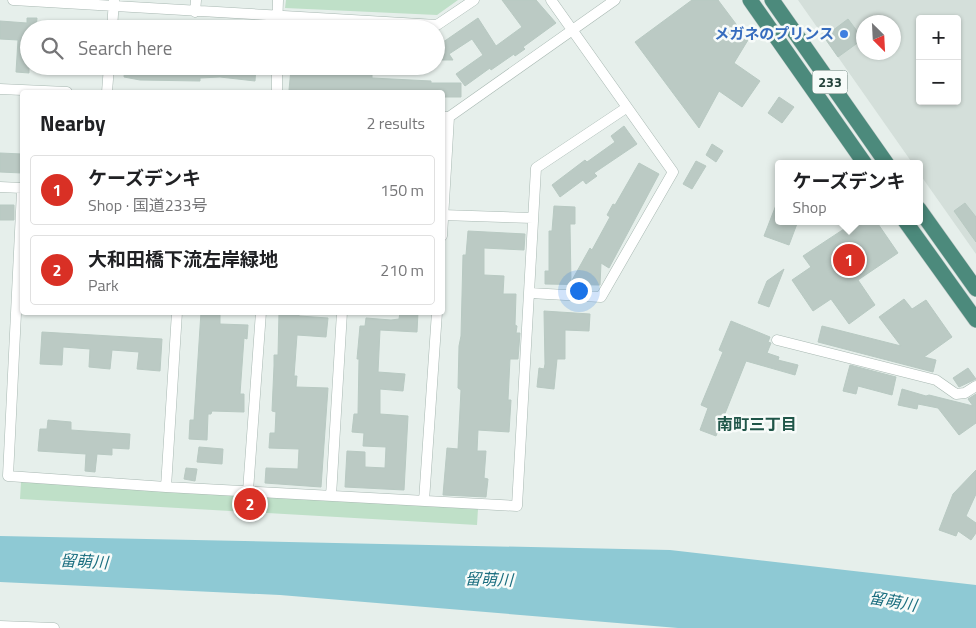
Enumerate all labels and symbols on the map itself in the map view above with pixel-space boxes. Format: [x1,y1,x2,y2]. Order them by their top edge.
north arrow [856,15,901,60]
place label: メガネのプリンス [714,22,834,45]
marker: メガネのプリンス [838,28,850,40]
road number: 233 [812,70,848,94]
pin: 1 [833,241,865,279]
your location [566,278,592,304]
district label: 南町三丁目 [717,412,797,436]
pin: 2 [234,485,266,523]
water label: 留萌川 [59,548,111,574]
water label: 留萌川 [465,566,515,592]
water label: 留萌川 [867,585,921,617]

